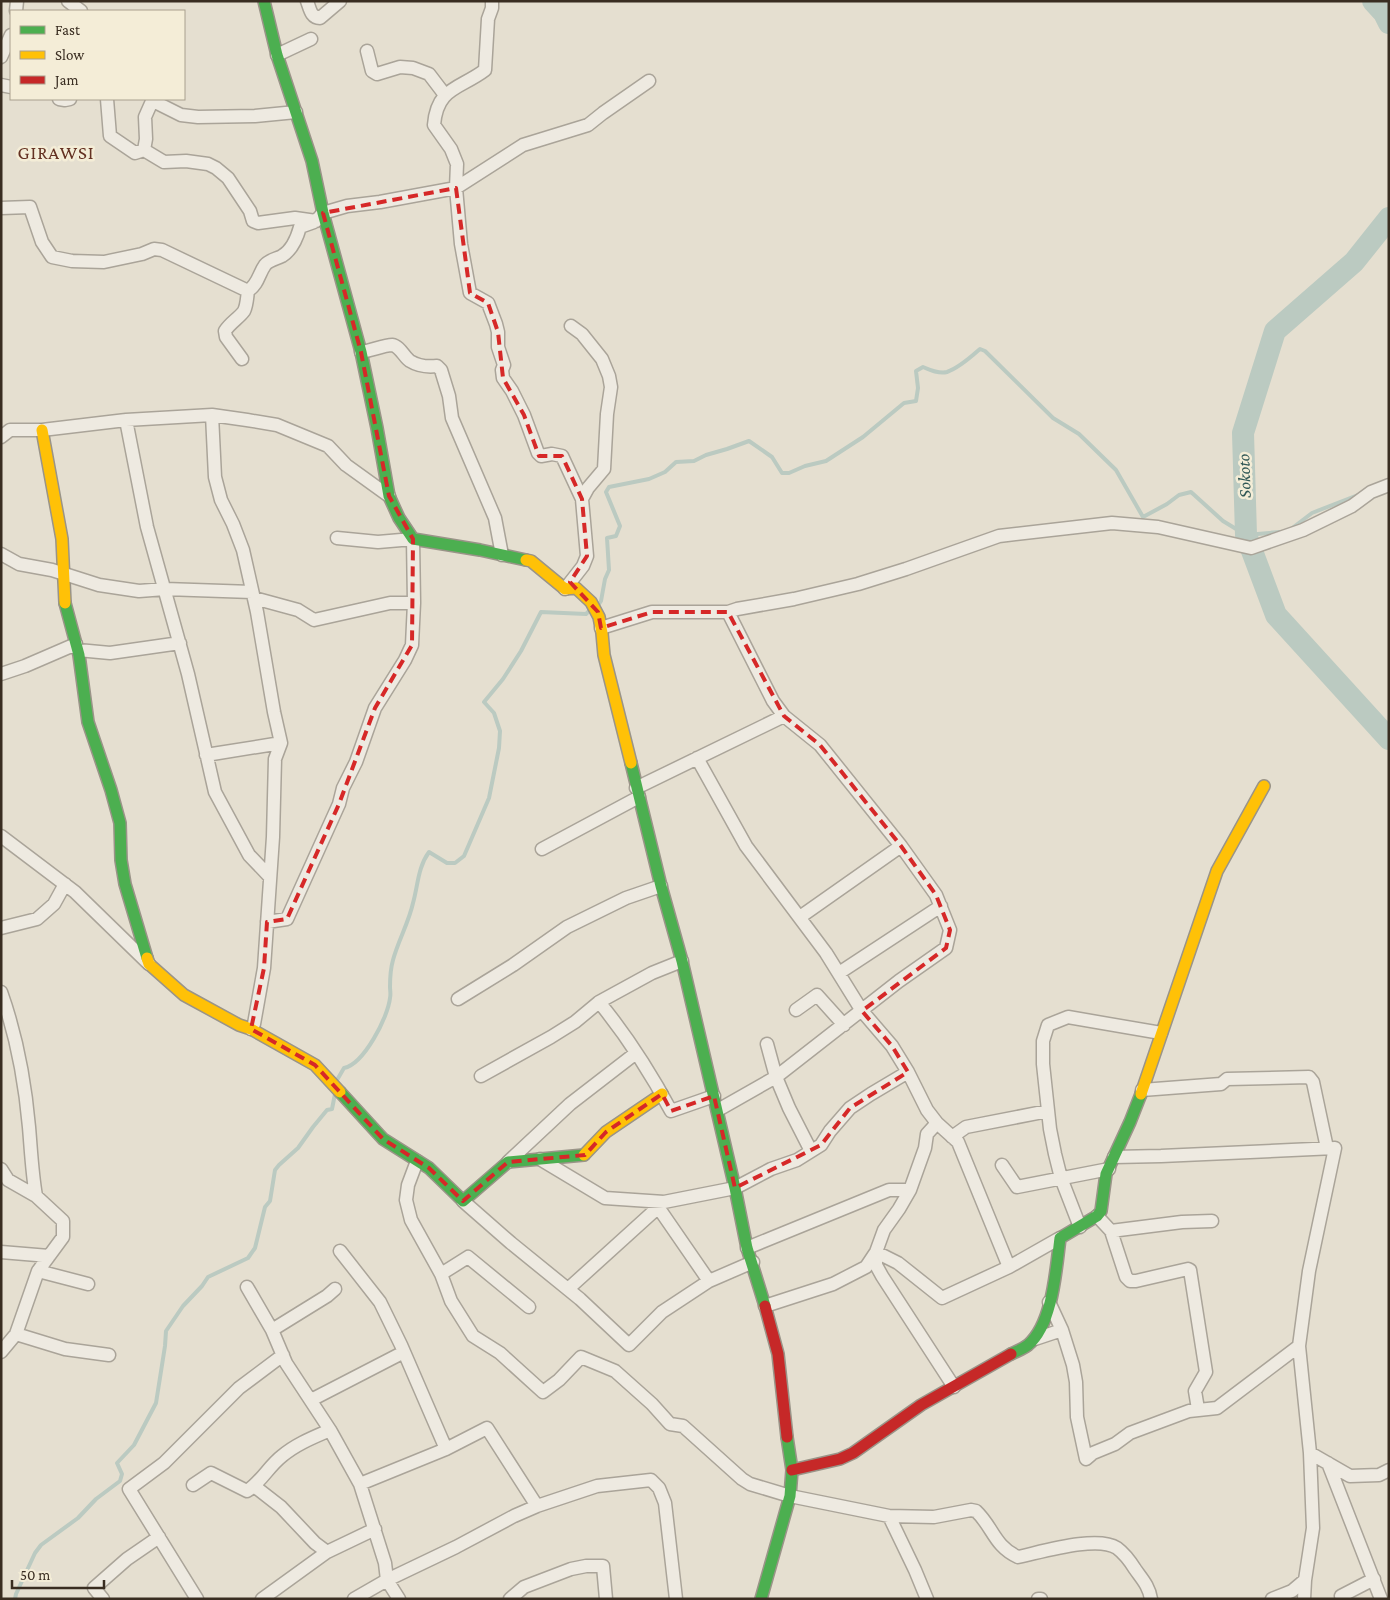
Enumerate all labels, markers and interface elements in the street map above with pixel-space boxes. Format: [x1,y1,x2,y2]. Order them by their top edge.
legend [10,10,185,100]
text: Fast [55,22,81,38]
text: Slow [55,47,85,63]
text: Jam [53,72,78,89]
district label: GIRAWSI [17,142,95,163]
water label: Sokoto [1233,453,1255,499]
scale bar [12,1558,105,1590]
text: 50 m [20,1567,50,1583]

